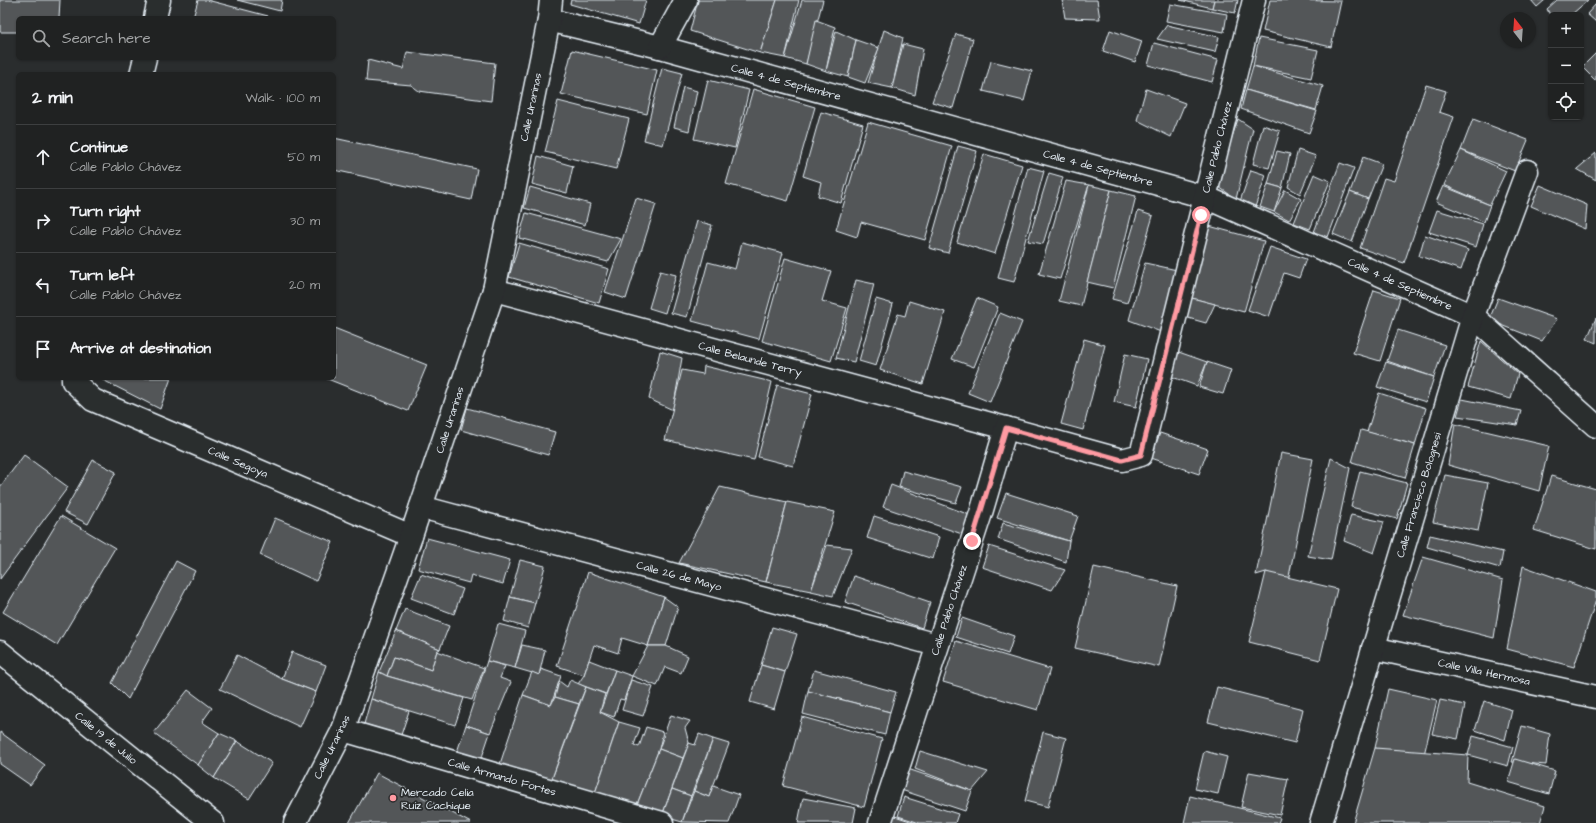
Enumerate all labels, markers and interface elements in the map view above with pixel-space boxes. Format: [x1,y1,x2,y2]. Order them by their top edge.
north arrow [1500,12,1536,48]
map controls [1548,12,1584,120]
button: + [1548,12,1584,48]
search box [16,16,336,60]
icon: search [30,27,52,49]
text: Search here [62,28,151,49]
button: − [1548,48,1584,84]
street label: Calle 4 de Septiembre [729,60,843,104]
street label: Calle Urarinas [516,71,546,143]
button: locate [1548,84,1584,120]
text: 2 min [32,86,73,110]
text: Walk · 100 m [246,89,320,107]
street label: Calle Pablo Chávez [1198,99,1236,195]
text: Continue [70,137,128,158]
icon: ahead [32,146,54,168]
street label: Calle 4 de Septiembre [1041,146,1155,190]
text: 50 m [287,148,320,166]
text: Calle Pablo Chávez [70,158,181,176]
text: Turn right [70,201,141,222]
route start [1192,206,1210,224]
icon: right [32,210,54,232]
text: 30 m [290,212,320,230]
text: Calle Pablo Chávez [70,222,181,240]
street label: Calle 4 de Septiembre [1345,254,1455,314]
text: Turn left [70,265,134,286]
icon: left [32,274,54,296]
text: 20 m [289,276,320,294]
text: Calle Pablo Chávez [70,286,181,304]
icon: arrive [32,338,54,360]
text: Arrive at destination [70,338,211,359]
street label: Calle Belaunde Terry [696,338,803,381]
street label: Calle Urarinas [432,384,468,455]
street label: Calle Francisco Bolognesi [1393,430,1446,560]
street label: Calle Segoya [205,443,271,482]
route end [963,532,981,550]
street label: Calle 26 de Mayo [634,557,724,596]
street label: Calle Pablo Chávez [927,562,971,657]
street label: Calle Villa Hermosa [1437,655,1532,689]
street label: Calle 19 de Julio [72,708,141,768]
street label: Calle Urarinas [310,712,354,781]
street label: Calle Armando Fortes [446,754,558,800]
place label: Mercado Celia Ruíz Cachique [401,785,474,813]
marker: Mercado Celia Ruíz Cachique [388,793,398,803]

